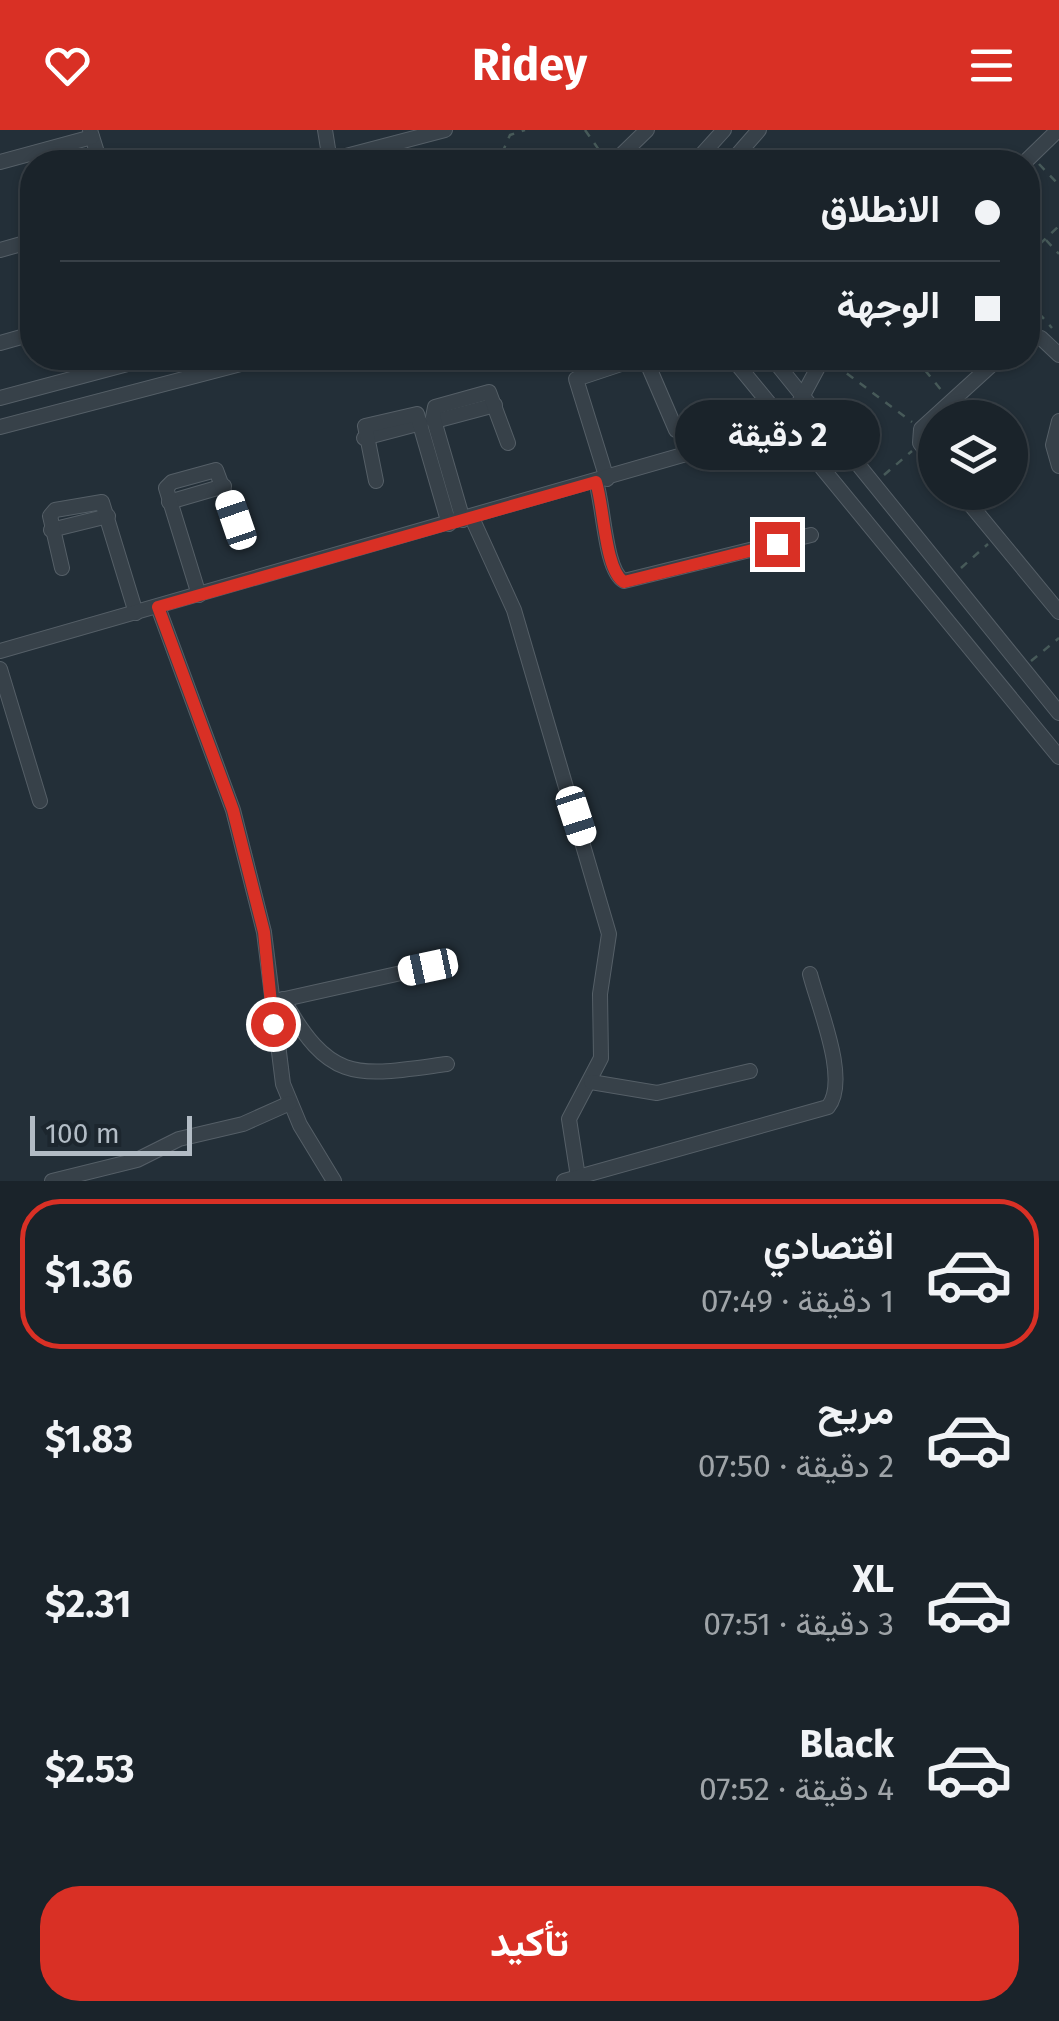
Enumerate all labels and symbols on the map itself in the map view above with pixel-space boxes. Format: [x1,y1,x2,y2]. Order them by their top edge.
callout: 2 دقيقة [674,399,880,469]
car [212,487,260,553]
route end [755,522,800,567]
car [552,783,600,849]
car [396,946,460,988]
route start [251,1002,296,1047]
scale bar [30,1111,192,1156]

